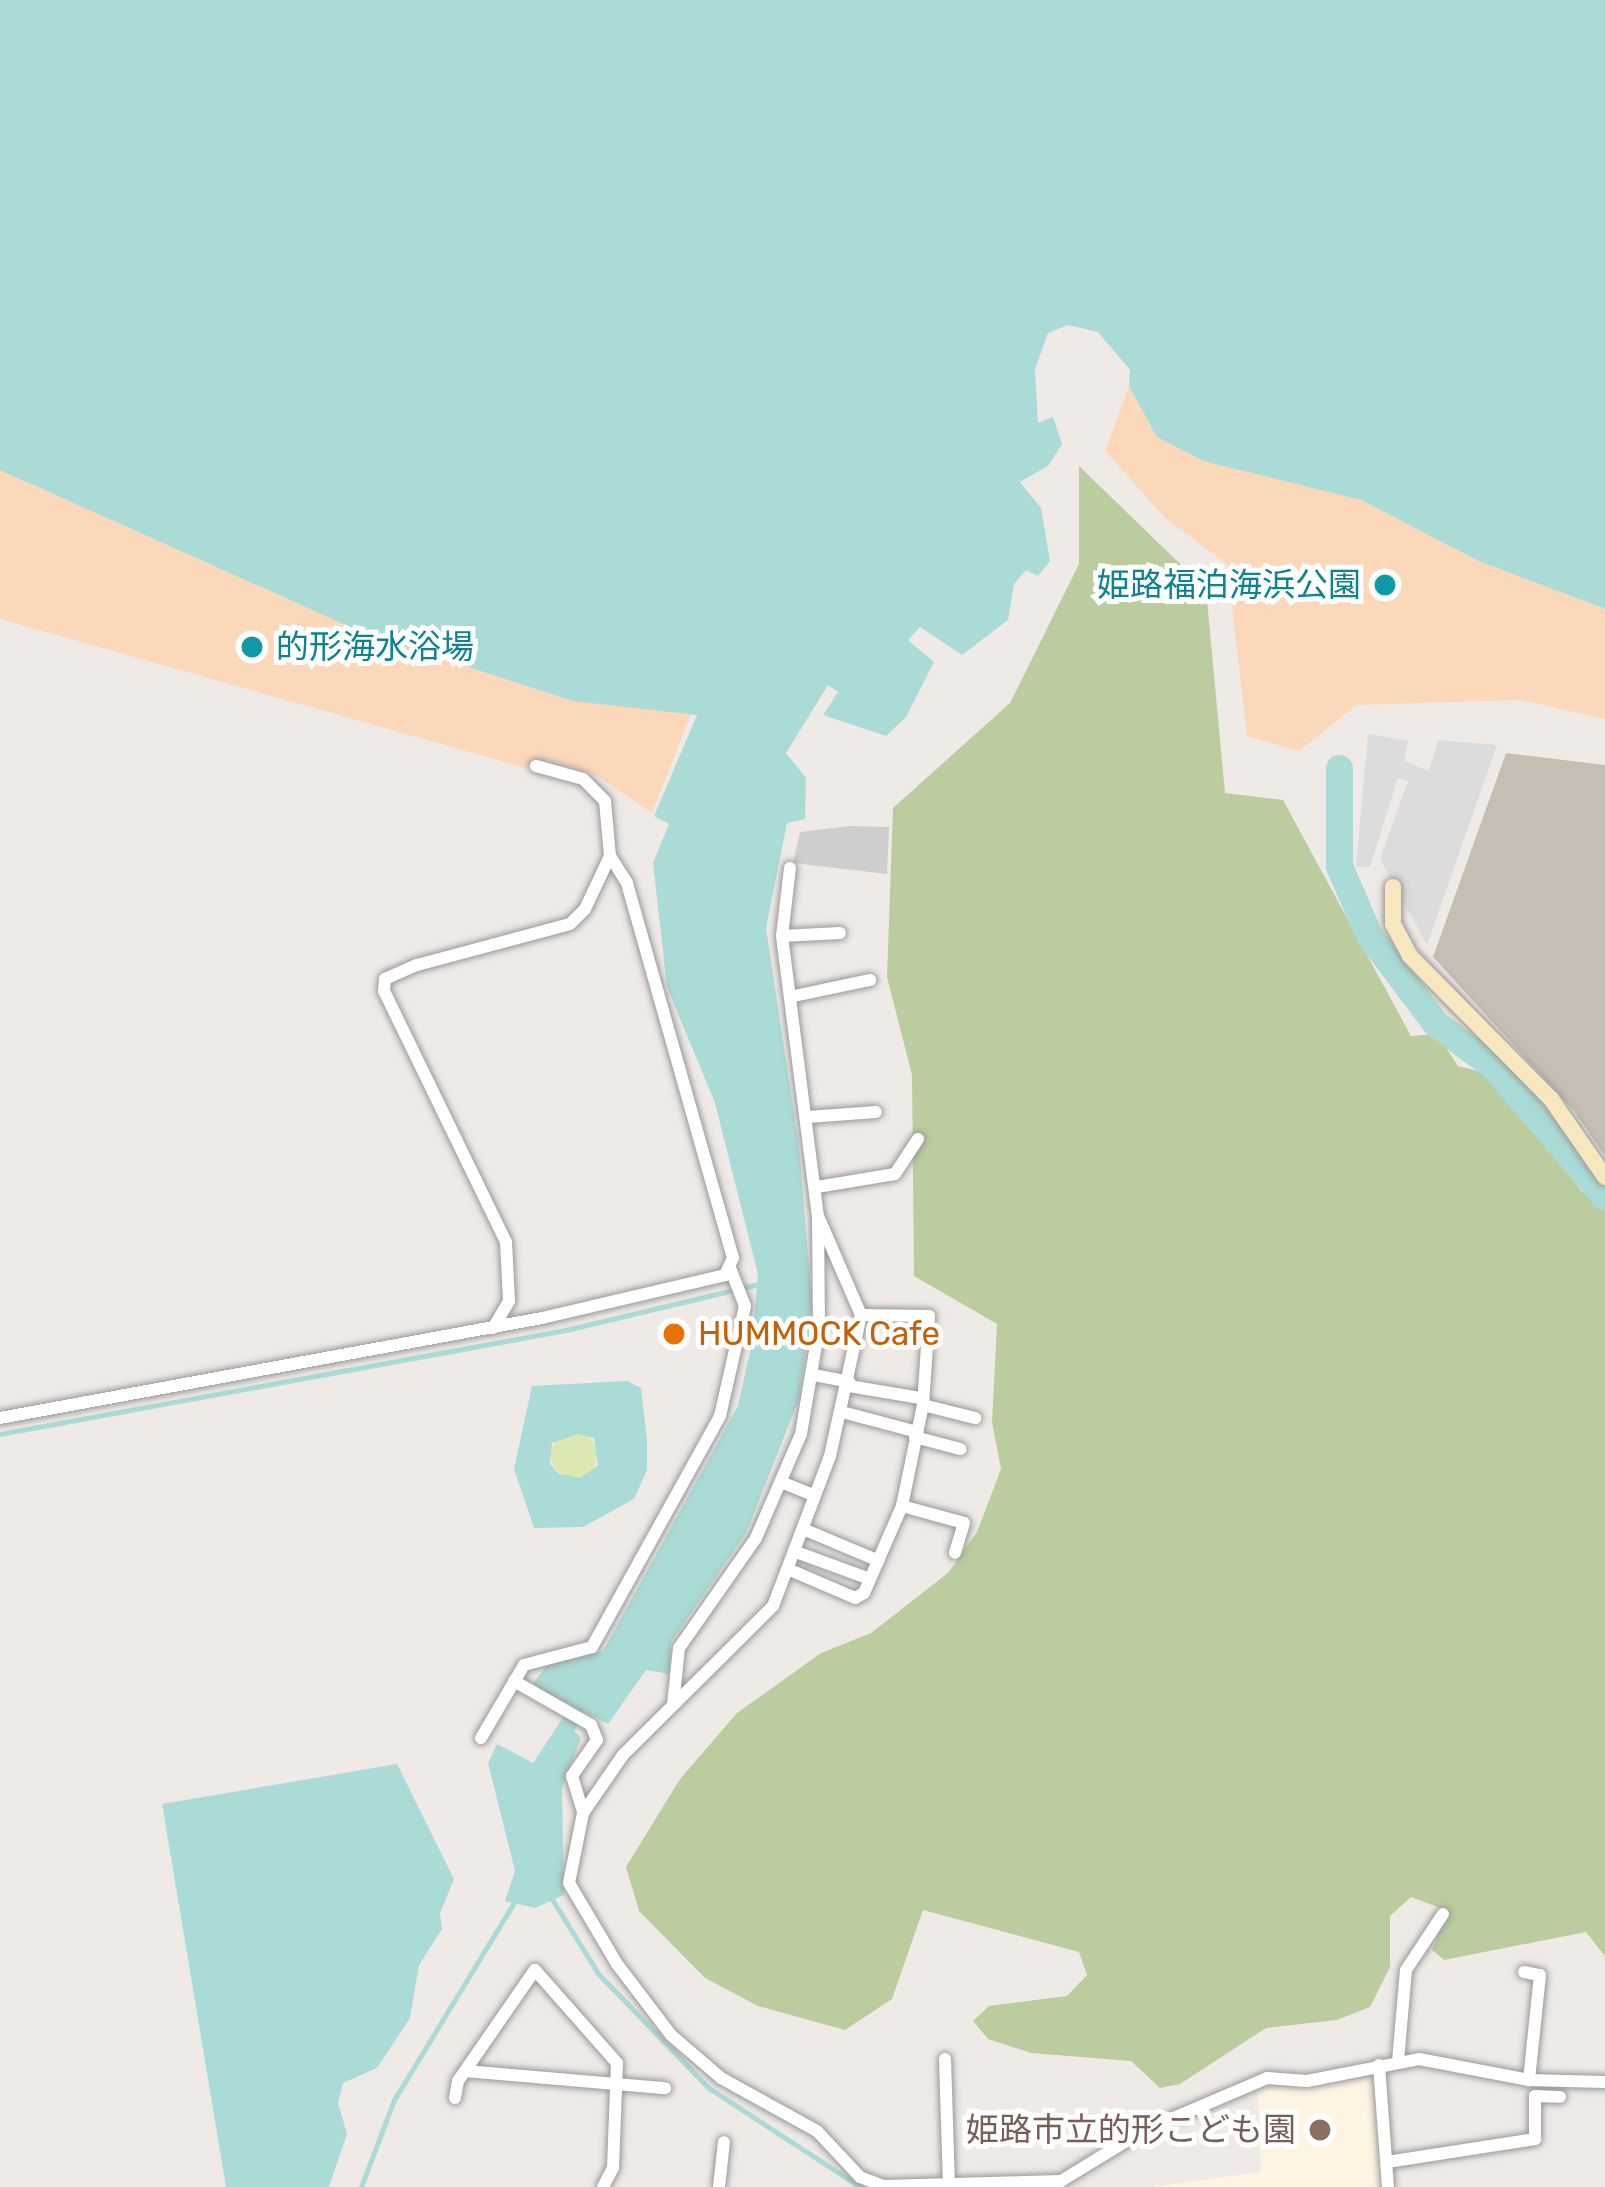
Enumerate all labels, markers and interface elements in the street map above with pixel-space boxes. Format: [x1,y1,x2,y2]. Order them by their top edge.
place label: 姫路福泊海浜公園 [1097,565,1361,605]
marker: 姫路福泊海浜公園 [1372,572,1398,598]
place label: 的形海水浴場 [276,627,474,667]
marker: 的形海水浴場 [239,634,265,660]
place label: HUMMOCK Cafe [698,1314,940,1354]
marker: HUMMOCK Cafe [661,1321,687,1347]
place label: 姫路市立的形こども園 [966,2110,1296,2150]
marker: 姫路市立的形こども園 [1307,2117,1333,2143]

